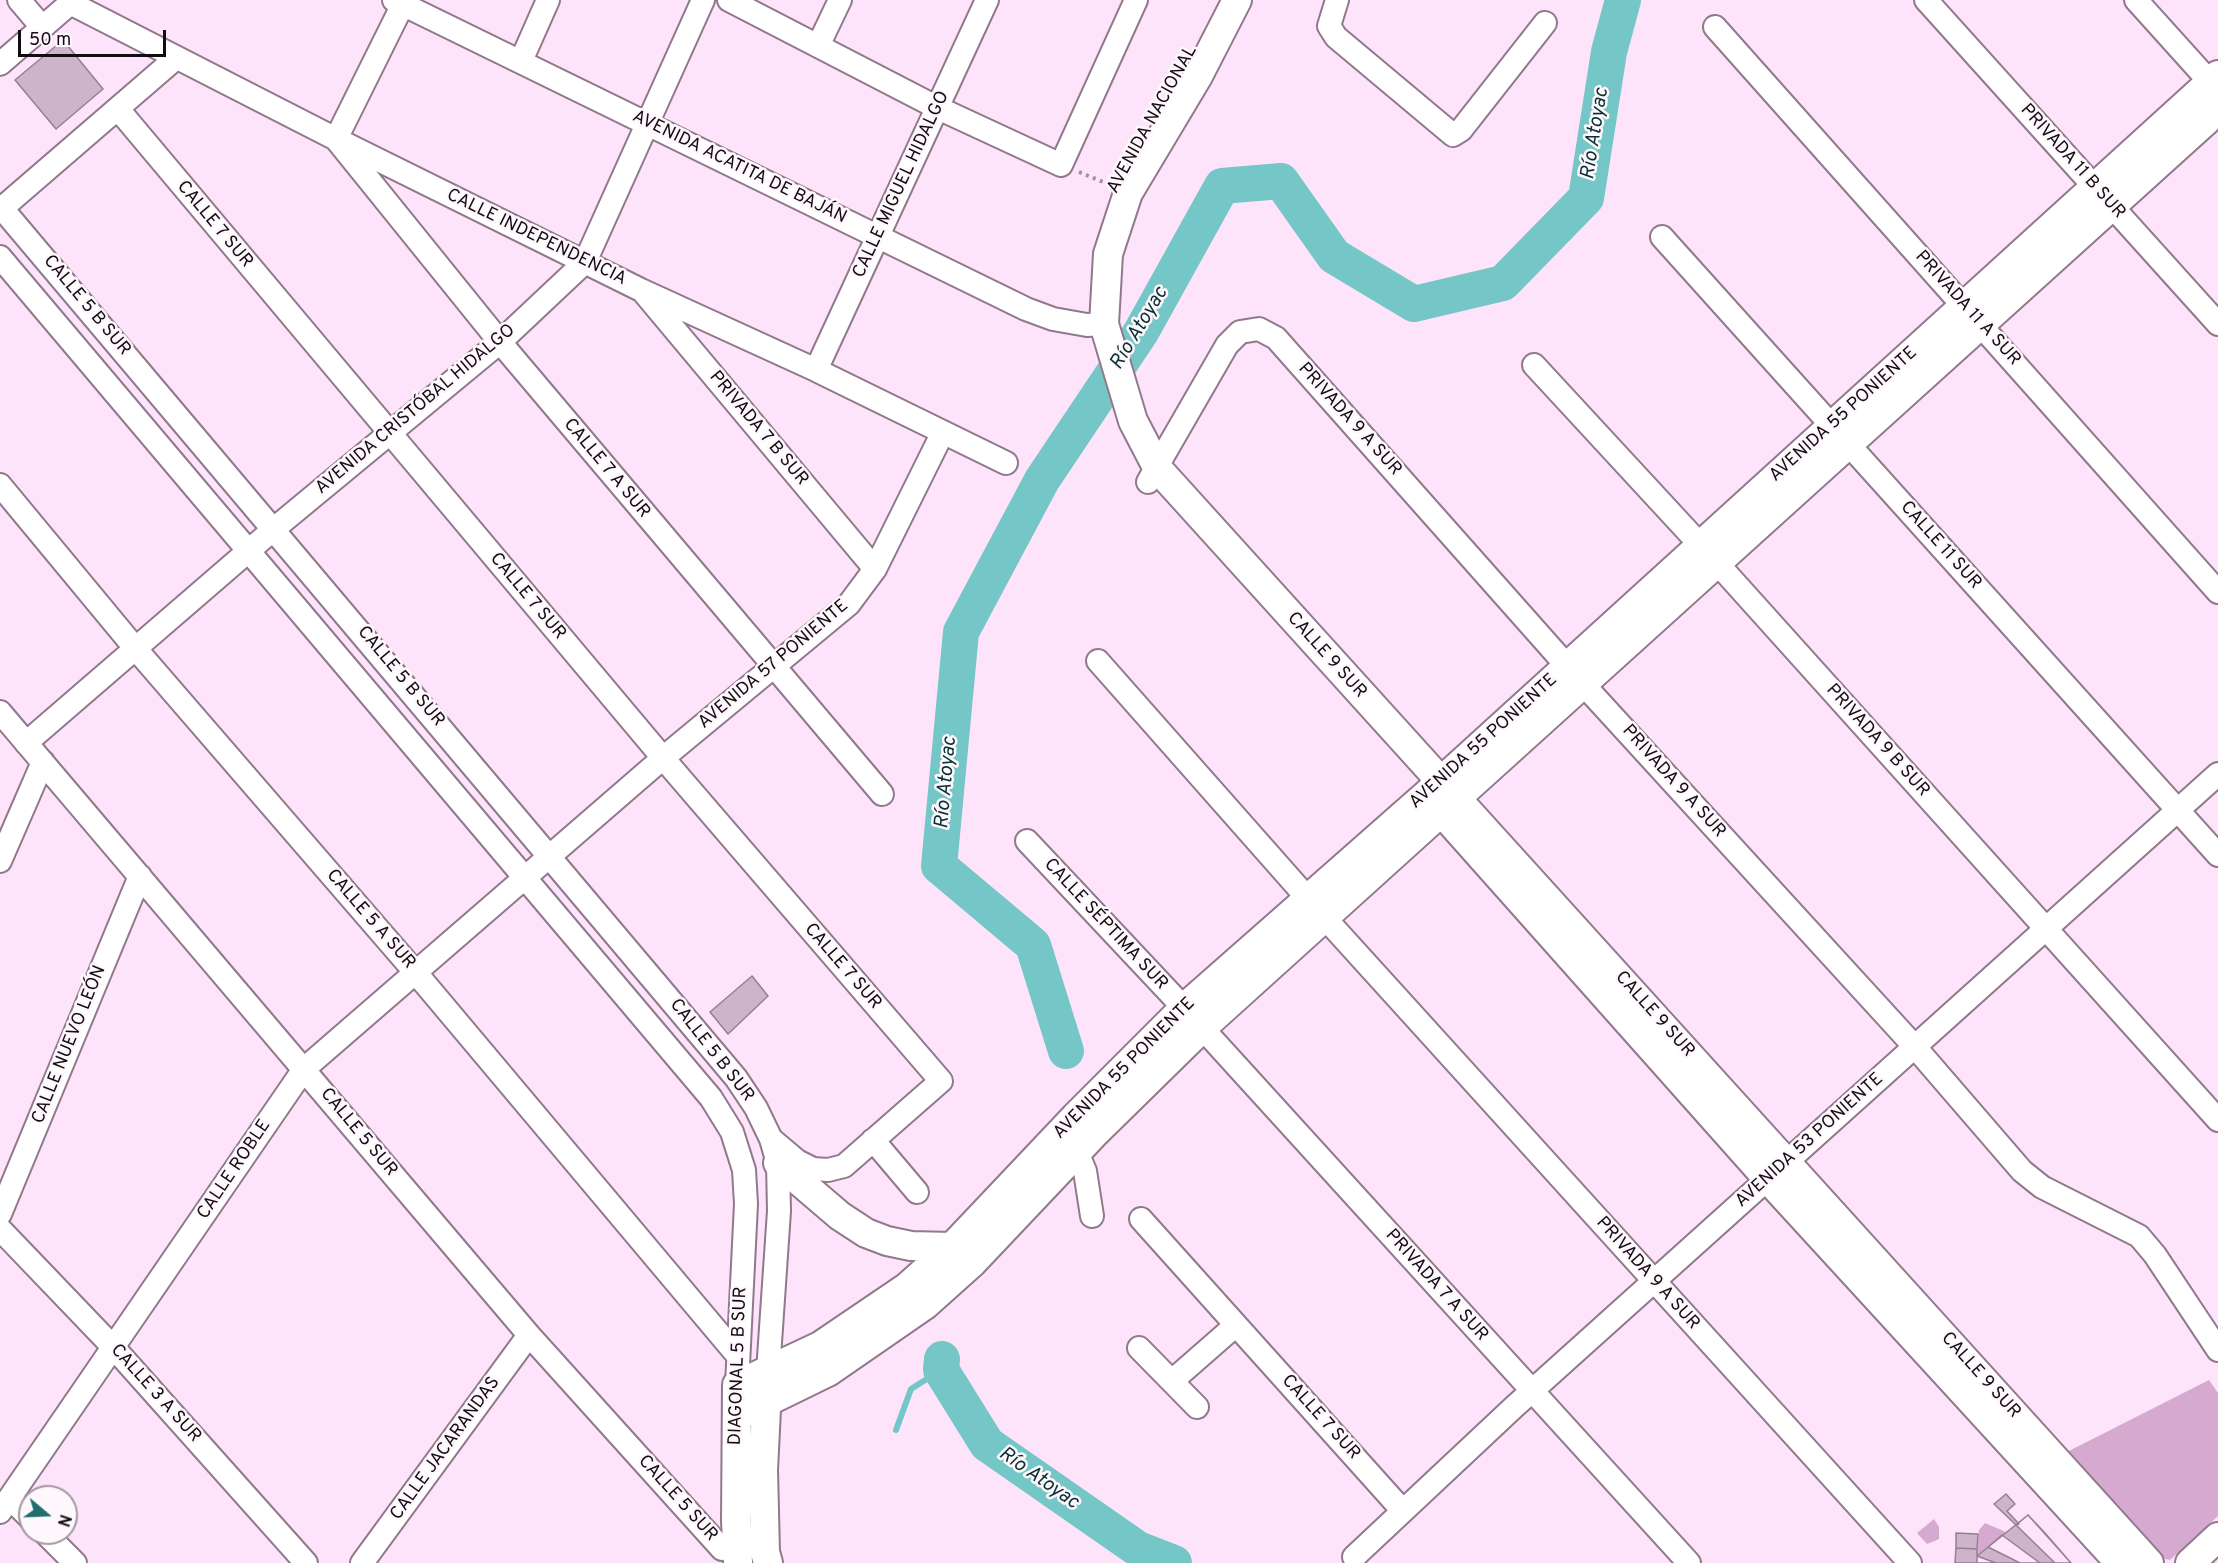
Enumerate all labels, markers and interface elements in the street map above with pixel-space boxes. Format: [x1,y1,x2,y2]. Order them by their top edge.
scale bar [21,18,170,56]
text: 50 m [29,29,71,52]
street label: AVENIDA NACIONAL [1103,42,1203,198]
water label: Río Atoyac [1577,87,1615,181]
street label: CALLE MIGUEL HIDALGO [849,88,955,282]
street label: PRIVADA 11 B SUR [2015,100,2129,224]
street label: AVENIDA ACATITA DE BAJÁN [628,107,850,229]
street label: CALLE 7 SUR [171,177,257,273]
street label: CALLE INDEPENDENCIA [442,185,630,291]
street label: PRIVADA 11 A SUR [1910,247,2024,371]
street label: CALLE 5 B SUR [38,251,134,361]
water label: Río Atoyac [1106,283,1174,375]
street label: AVENIDA CRISTÓBAL HIDALGO [312,320,520,500]
street label: AVENIDA 55 PONIENTE [1766,343,1922,487]
street label: PRIVADA 9 A SUR [1293,359,1405,481]
street label: PRIVADA 7 B SUR [704,367,812,491]
street label: CALLE 7 A SUR [558,415,654,523]
street label: CALLE 11 SUR [1895,497,1985,595]
street label: CALLE 7 SUR [484,549,570,645]
street label: AVENIDA 57 PONIENTE [694,596,854,734]
street label: CALLE 9 SUR [1282,608,1370,704]
street label: CALLE 5 B SUR [352,622,448,732]
street label: AVENIDA 55 PONIENTE [1406,670,1562,814]
street label: PRIVADA 9 B SUR [1821,680,1933,802]
street label: PRIVADA 9 A SUR [1617,721,1729,843]
water label: Río Atoyac [931,736,963,830]
street label: CALLE SÉPTIMA SUR [1038,855,1172,995]
street label: CALLE 5 A SUR [321,866,419,974]
street label: CALLE 7 SUR [799,920,885,1014]
street label: CALLE NUEVO LEÓN [28,963,112,1127]
street label: CALLE 9 SUR [1610,967,1698,1063]
street label: AVENIDA 55 PONIENTE [1050,994,1200,1144]
street label: CALLE 5 B SUR [664,995,758,1107]
street label: AVENIDA 53 PONIENTE [1732,1069,1888,1213]
street label: CALLE 5 SUR [315,1084,401,1182]
street label: CALLE ROBLE [194,1116,276,1224]
street label: PRIVADA 9 A SUR [1591,1213,1703,1335]
street label: PRIVADA 7 A SUR [1380,1225,1492,1347]
street label: DIAGONAL 5 B SUR [725,1286,753,1446]
street label: CALLE 9 SUR [1936,1328,2024,1424]
street label: CALLE 3 A SUR [105,1340,205,1448]
street label: CALLE 7 SUR [1276,1371,1364,1465]
street label: CALLE JACARANDAS [387,1373,505,1525]
water label: Río Atoyac [993,1443,1083,1515]
street label: CALLE 5 SUR [633,1451,721,1547]
north arrow [18,1485,78,1545]
text: N [52,1512,74,1529]

